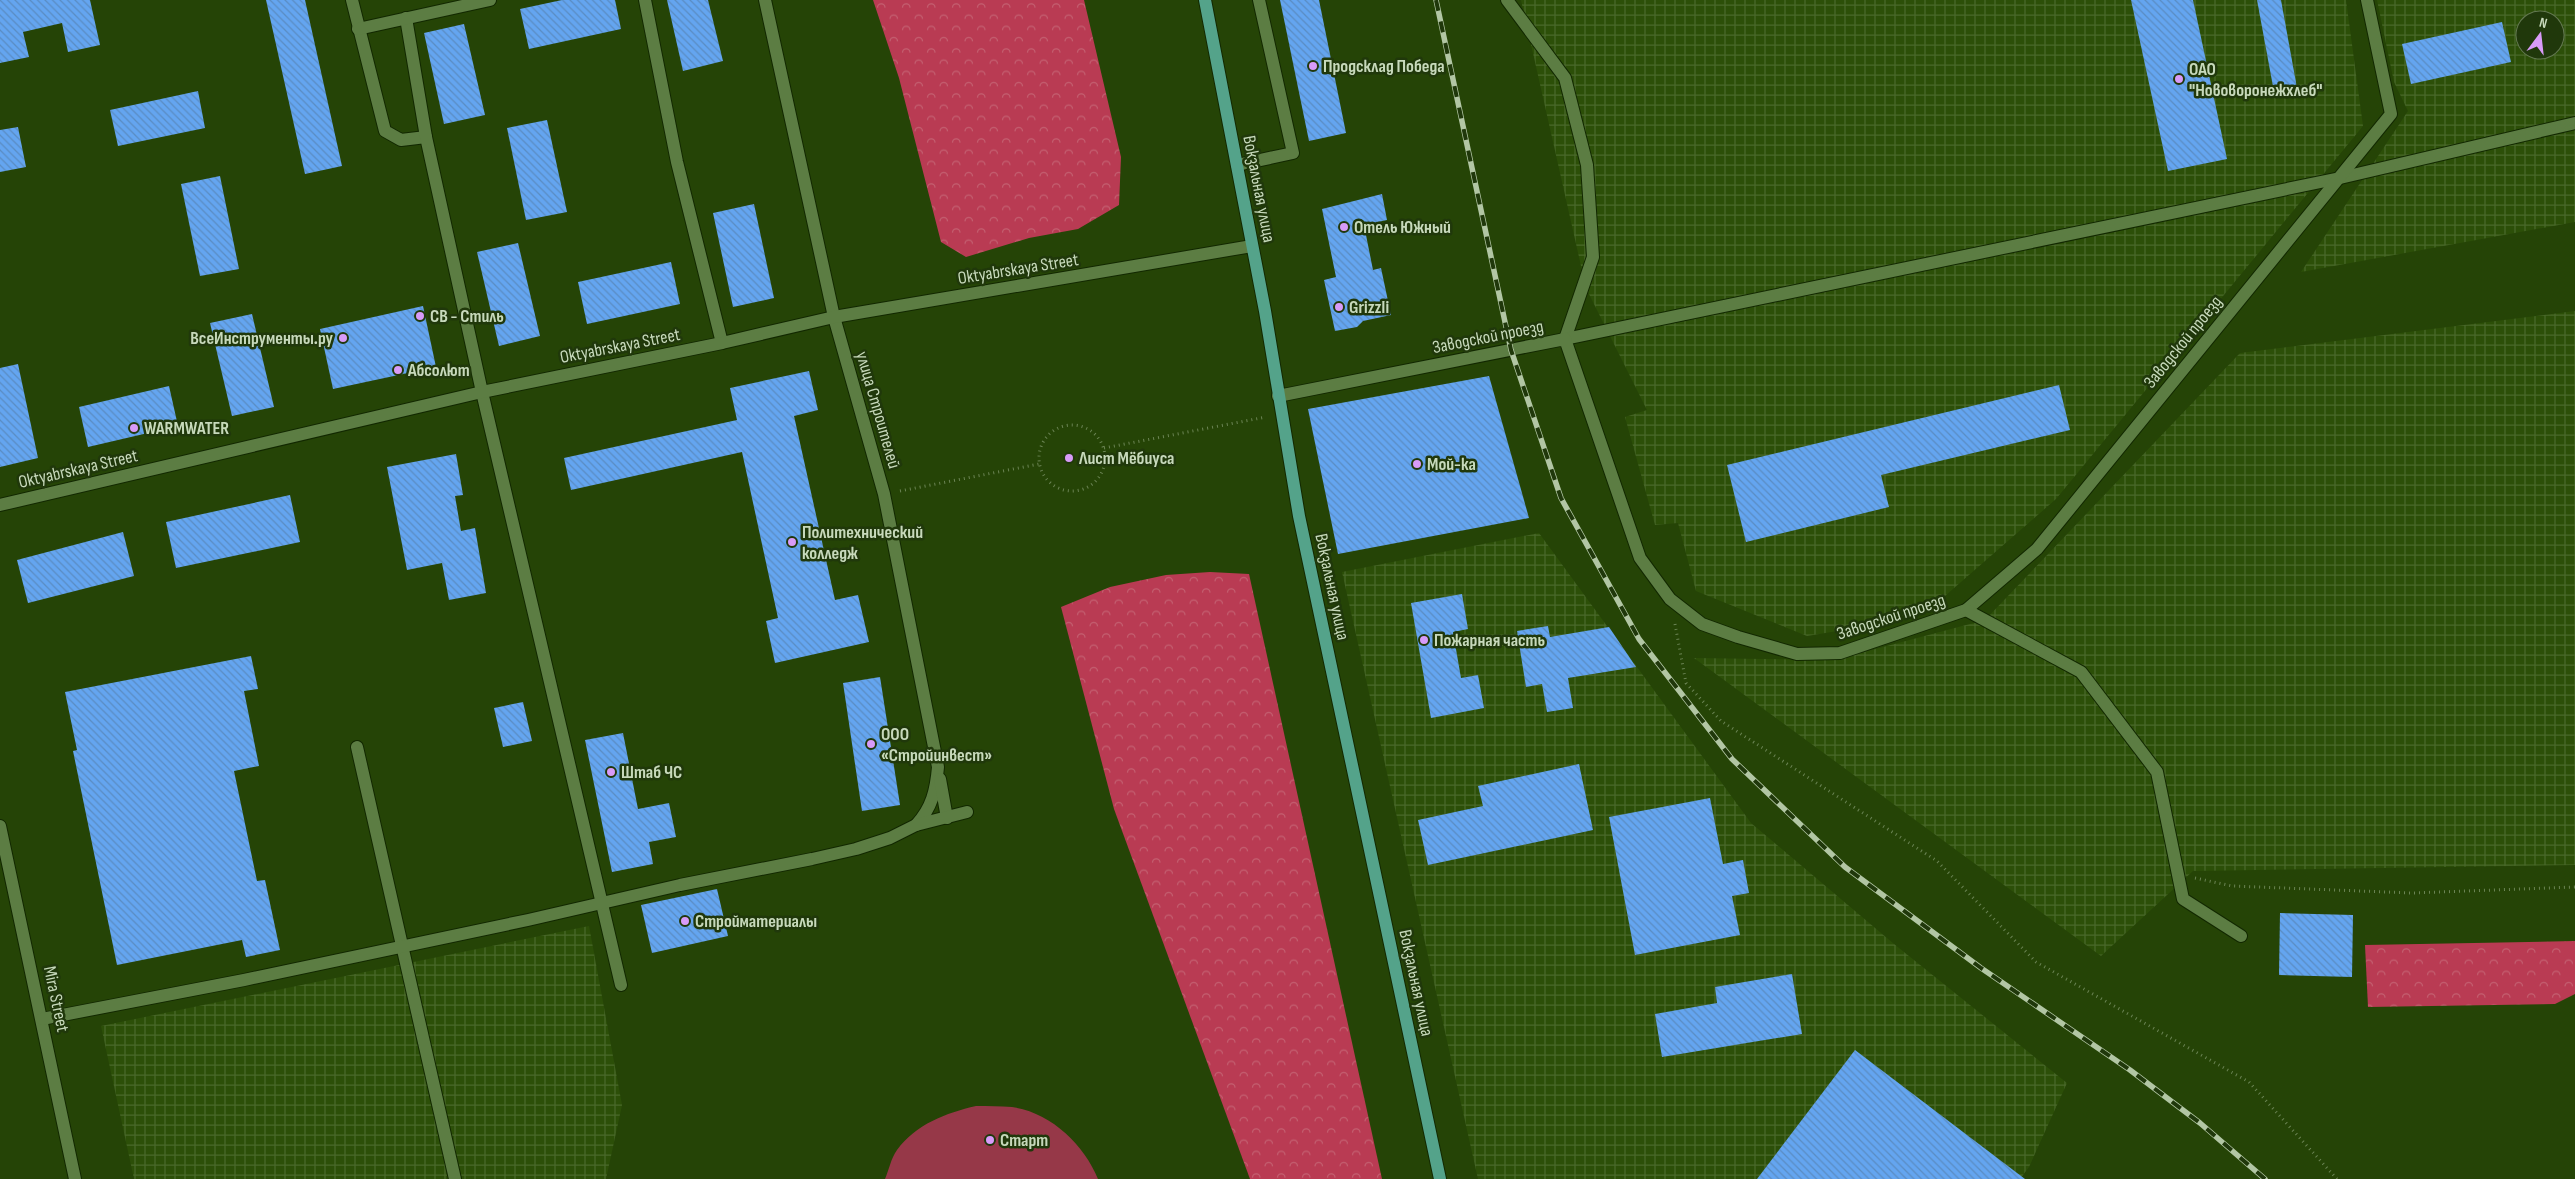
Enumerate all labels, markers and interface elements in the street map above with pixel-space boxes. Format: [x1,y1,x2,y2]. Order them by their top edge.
north arrow [2515,10,2565,60]
text: N [2537,14,2549,32]
place label: Продсклад Победа [1323,56,1445,77]
place label: ОАО "Нововоронежхлеб" [2189,59,2323,101]
marker: Продсклад Победа [1307,60,1319,72]
marker: ОАО "Нововоронежхлеб" [2173,73,2185,85]
street label: Вокзальная улица [1238,134,1280,244]
place label: Отель Южный [1354,217,1451,238]
marker: Отель Южный [1338,221,1350,233]
street label: Oktyabrskaya Street [956,249,1080,289]
street label: Заводской проезд [2139,292,2227,392]
place label: Grizzli [1349,297,1389,318]
marker: Grizzli [1333,301,1345,313]
place label: СВ - Стиль [430,306,504,327]
marker: СВ - Стиль [414,310,426,322]
street label: Заводской проезд [1431,316,1545,358]
street label: Oktyabrskaya Street [558,324,682,368]
place label: ВсеИнструменты.ру [190,328,334,349]
marker: ВсеИнструменты.ру [337,332,349,344]
street label: улица Строителей [851,349,905,471]
place label: Абсолют [407,360,470,381]
marker: Абсолют [392,364,404,376]
place label: WARMWATER [144,418,229,439]
marker: WARMWATER [128,422,140,434]
street label: Oktyabrskaya Street [16,445,140,493]
place label: Лист Мёбиуса [1078,448,1174,469]
marker: Лист Мёбиуса [1063,452,1075,464]
place label: Мой-ка [1427,454,1476,475]
marker: Мой-ка [1411,458,1423,470]
place label: Политехнический колледж [802,522,923,564]
street label: Вокзальная улица [1310,532,1354,642]
marker: Политехнический колледж [786,536,798,548]
street label: Заводской проезд [1834,590,1948,644]
place label: Пожарная часть [1434,630,1545,651]
marker: Пожарная часть [1418,634,1430,646]
place label: ООО «Стройинвест» [881,724,992,766]
marker: ООО «Стройинвест» [865,738,877,750]
place label: Штаб ЧС [621,762,682,783]
marker: Штаб ЧС [605,766,617,778]
place label: Стройматериалы [695,911,817,932]
marker: Стройматериалы [679,915,691,927]
street label: Вокзальная улица [1394,928,1438,1038]
street label: Mira Street [39,964,73,1034]
place label: Старт [1000,1130,1048,1151]
marker: Старт [984,1134,996,1146]

